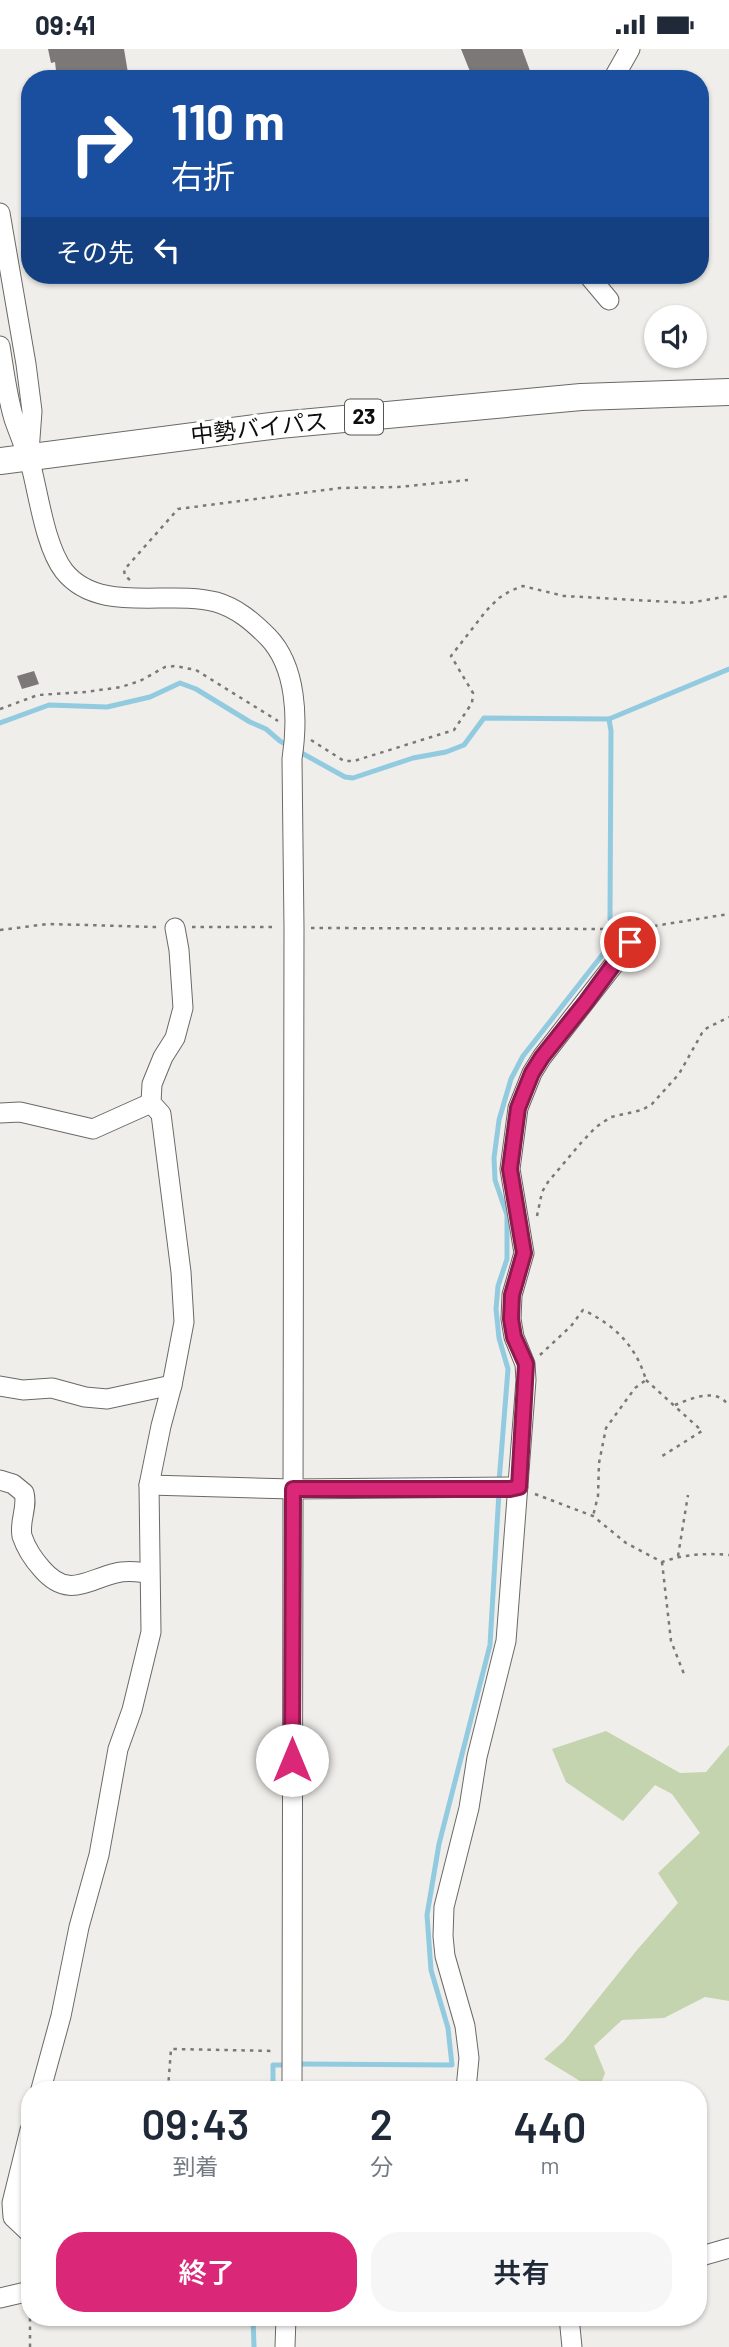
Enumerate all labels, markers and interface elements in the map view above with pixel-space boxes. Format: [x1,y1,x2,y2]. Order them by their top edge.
text: 09:41 [35,9,96,40]
text: 110 m [171,91,285,150]
icon: right [56,98,147,189]
text: 右折 [171,156,235,194]
icon: left [148,231,186,269]
text: その先 [56,236,134,267]
map controls [644,305,707,368]
button: sound [644,305,707,368]
road number: 23 [345,399,383,435]
street label: 中勢バイパス [189,406,329,448]
pin [600,912,660,972]
icon: arrive [611,923,649,961]
position arrow [255,1723,329,1797]
text: 09:43 [142,2098,249,2148]
text: 2 [370,2098,393,2148]
text: 440 [513,2101,586,2151]
text: m [540,2151,560,2179]
text: 到着 [172,2152,218,2180]
text: 分 [370,2152,393,2180]
button: 終了 [56,2232,357,2312]
button: 共有 [371,2232,672,2312]

